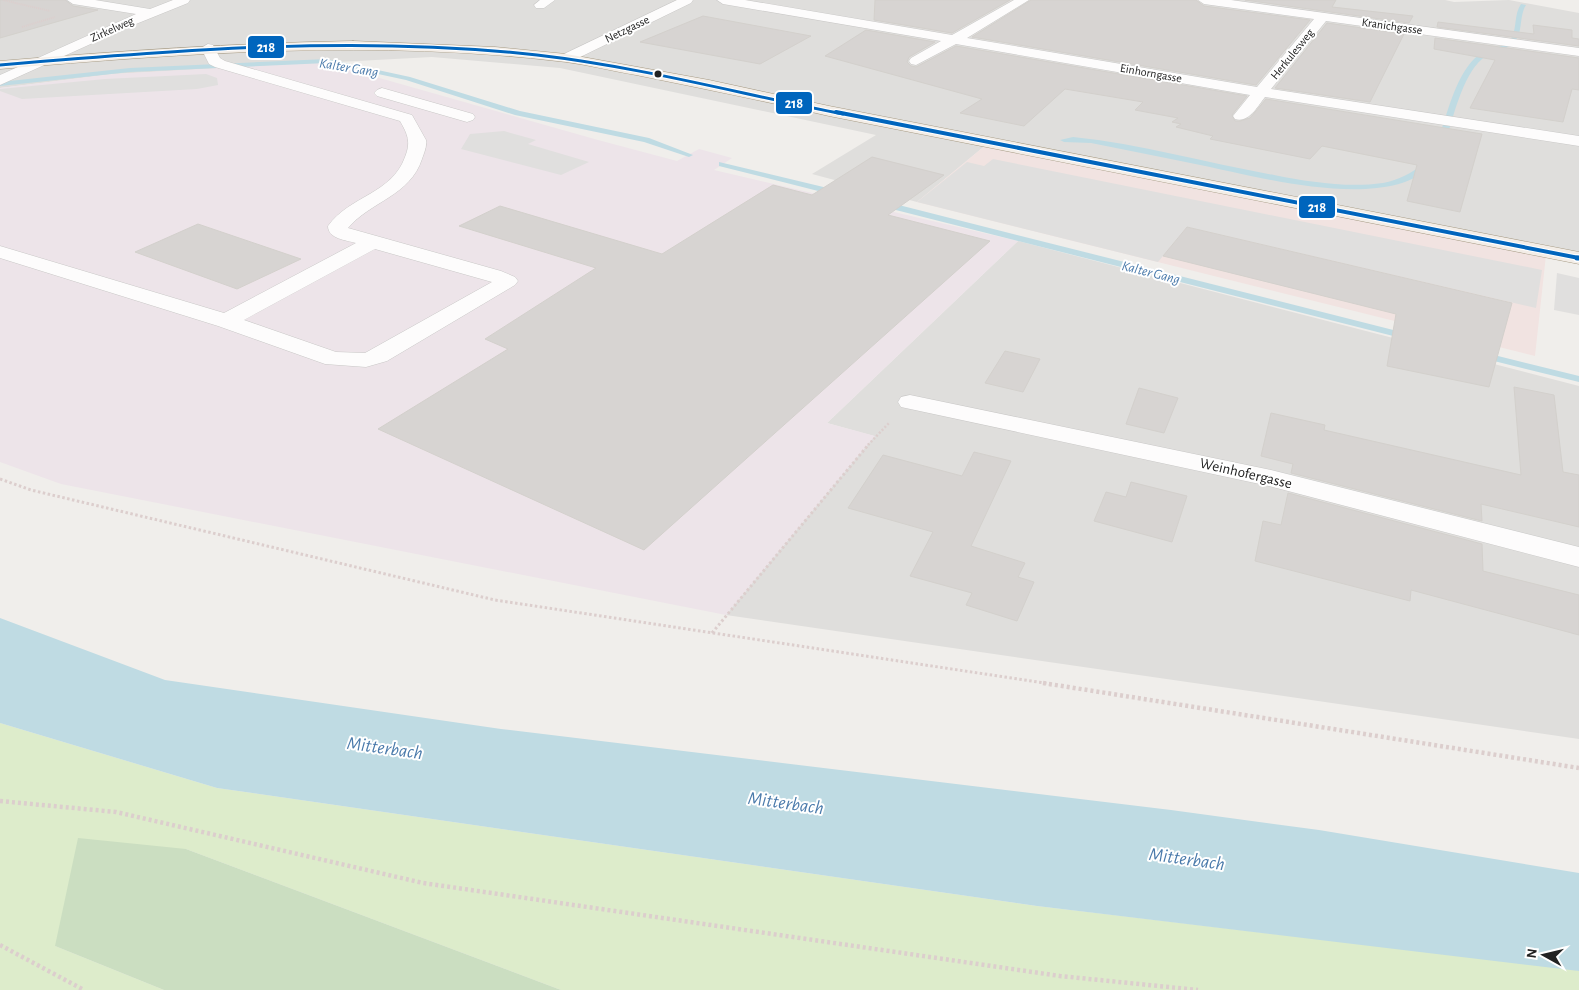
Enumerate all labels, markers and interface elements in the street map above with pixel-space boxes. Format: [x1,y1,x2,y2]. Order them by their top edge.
street label: Netzgasse [603,13,651,45]
street label: Zirkelweg [89,14,136,44]
street label: Kranichgasse [1361,16,1423,36]
street label: Herkulesweg [1268,26,1316,82]
line badge: 218 [247,35,285,59]
text: 218 [257,41,275,55]
water label: Kalter Gang [318,56,379,80]
street label: Einhorngasse [1119,62,1183,84]
unlabelled marker [653,69,663,79]
line badge: 218 [775,91,813,115]
text: 218 [785,97,803,111]
line badge: 218 [1298,195,1336,219]
text: 218 [1308,201,1326,215]
water label: Kalter Gang [1120,259,1181,287]
street label: Weinhofergasse [1198,456,1293,491]
water label: Mitterbach [346,734,424,763]
water label: Mitterbach [747,789,825,818]
water label: Mitterbach [1148,845,1226,874]
north arrow [1519,930,1569,980]
text: N [1525,948,1540,959]

